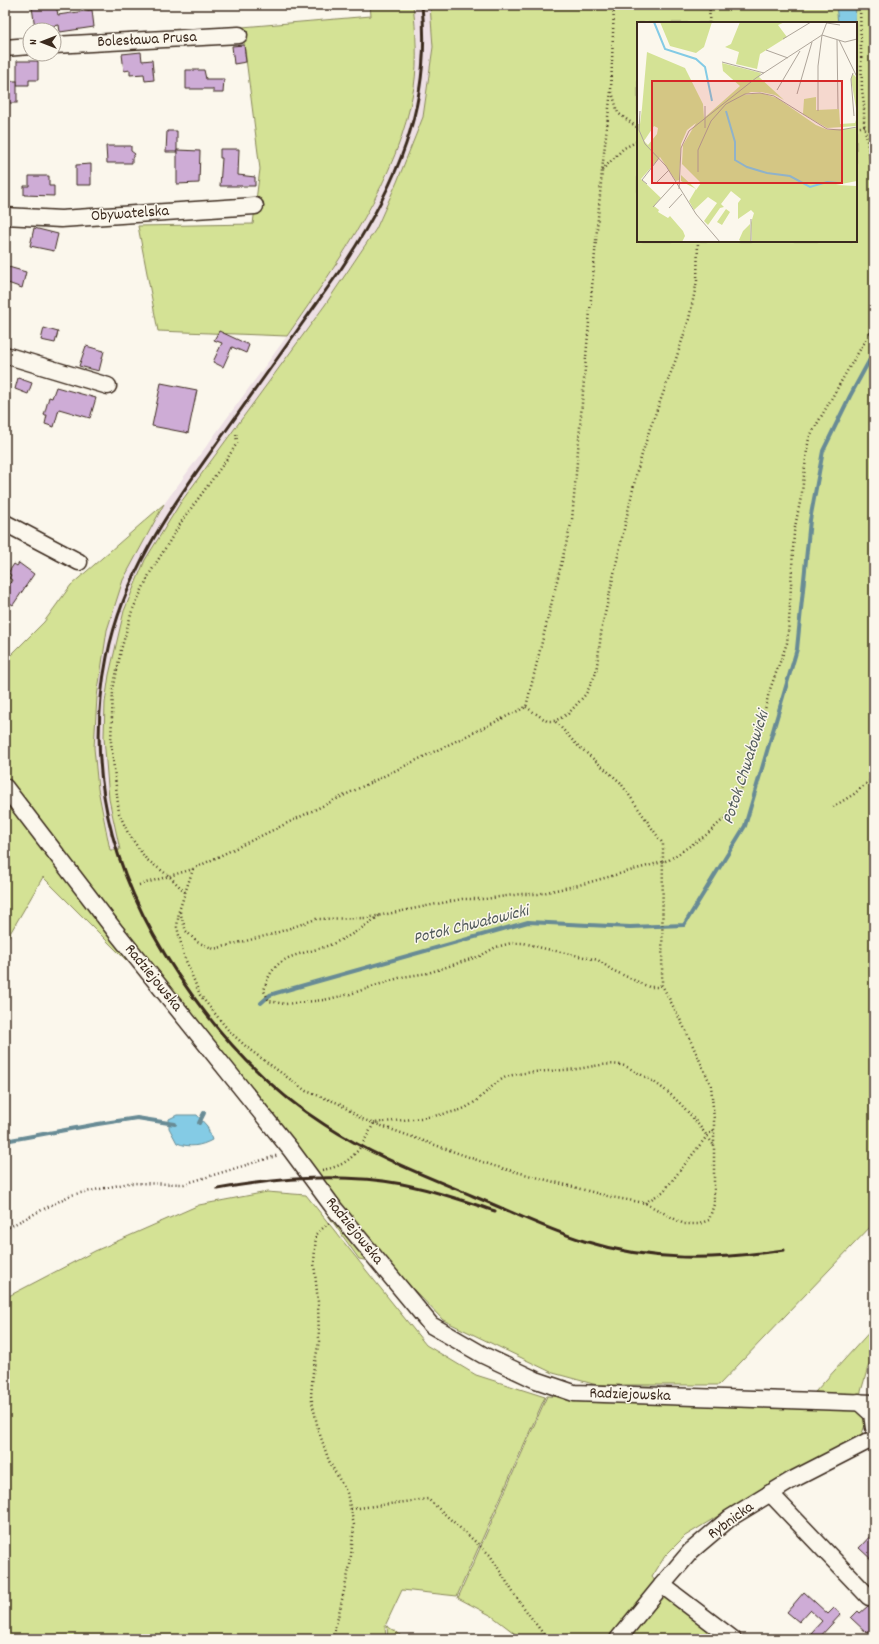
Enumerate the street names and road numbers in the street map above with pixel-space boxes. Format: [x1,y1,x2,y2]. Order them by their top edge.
street label: Bolesława Prusa [97,26,198,54]
street label: Obywatelska [90,200,170,228]
street label: Radziejowska [118,939,188,1017]
street label: Radziejowska [319,1192,389,1270]
street label: Radziejowska [589,1382,672,1408]
street label: Rybnicka [703,1496,759,1546]

